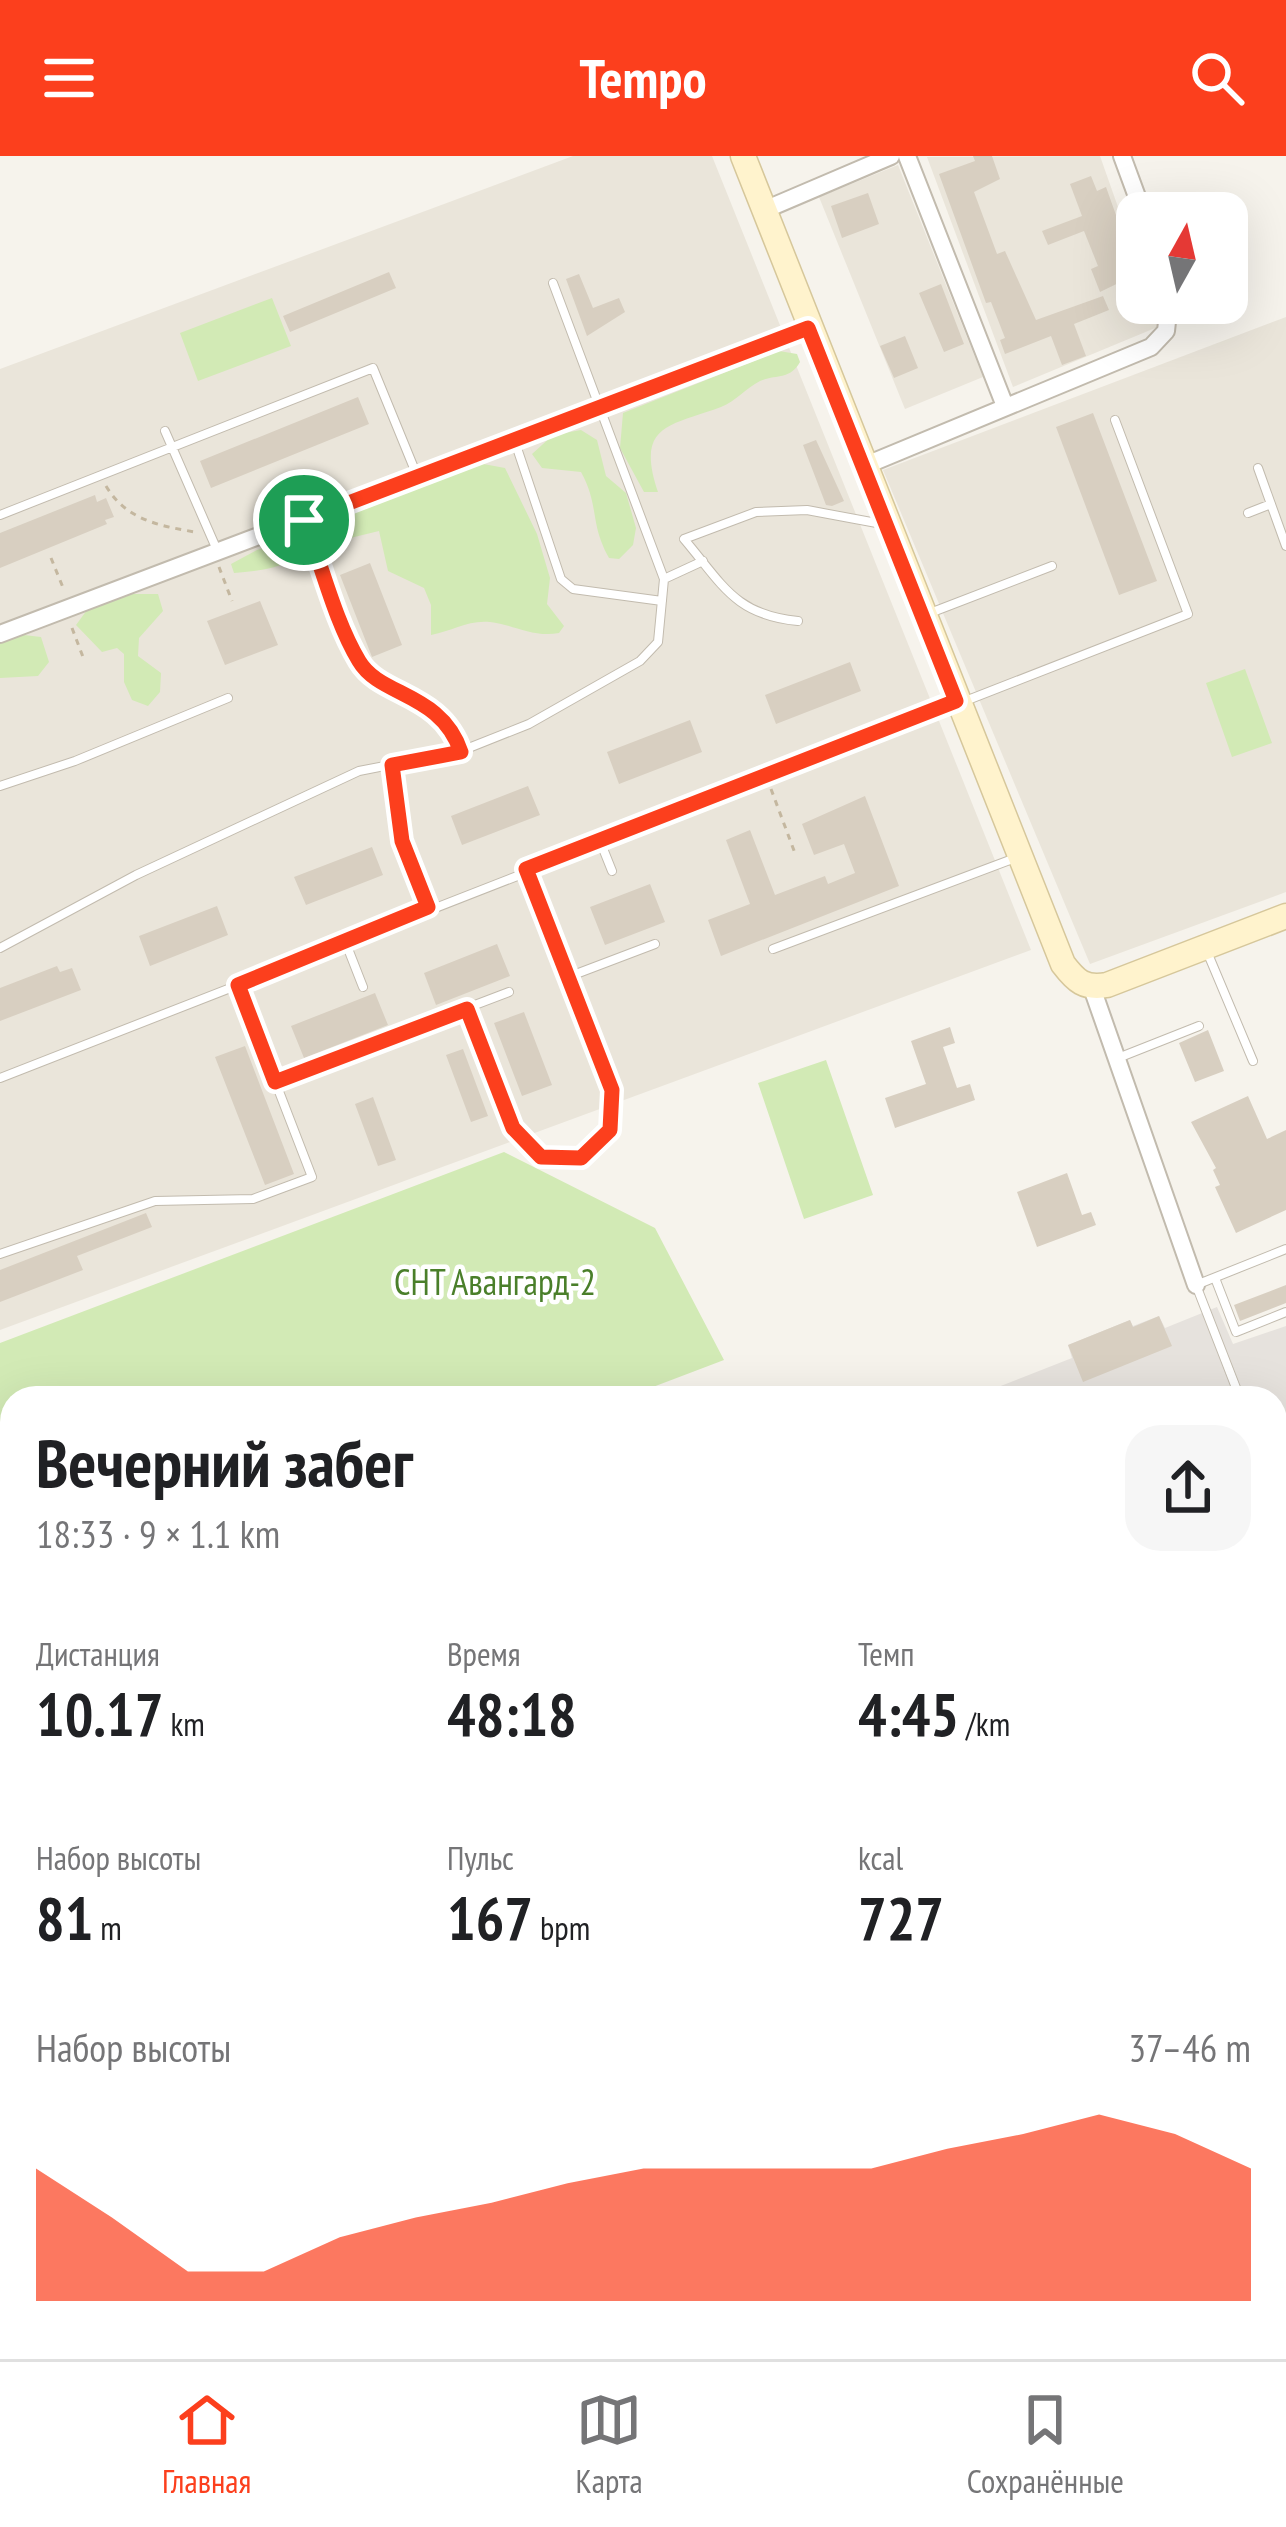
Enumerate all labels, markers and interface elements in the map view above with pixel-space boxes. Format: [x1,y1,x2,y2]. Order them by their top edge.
text: Tempo [579,43,707,113]
icon: menu [36,45,102,111]
icon: search [1184,45,1250,111]
north arrow [1116,192,1248,324]
map controls [1116,192,1248,324]
pin [253,469,355,571]
icon: arrive [271,487,337,553]
park label: СНТ Авангард-2 [394,1258,596,1305]
text: Вечерний забег [36,1420,413,1505]
button: share [1125,1425,1251,1551]
text: 18:33 · 9 × 1.1 km [36,1508,280,1559]
text: Дистанция [36,1632,160,1675]
text: Время [447,1632,521,1675]
text: Темп [858,1632,914,1675]
text: 10.17 [36,1675,163,1753]
text: 48:18 [447,1675,577,1753]
text: 4:45 [858,1675,959,1753]
text: km [163,1702,205,1745]
text: /km [959,1702,1010,1745]
text: Набор высоты [36,1836,201,1879]
text: Пульс [447,1836,514,1879]
text: kcal [858,1836,903,1879]
text: 81 [36,1879,93,1957]
text: 167 [447,1879,533,1957]
text: 727 [858,1879,944,1957]
text: m [93,1906,122,1949]
text: bpm [533,1906,590,1949]
text: Набор высоты [36,2022,231,2073]
text: 37–46 m [1128,2022,1251,2073]
tab: Главная [162,2387,251,2502]
tab: Карта [575,2387,643,2502]
tab: Сохранённые [967,2387,1124,2502]

